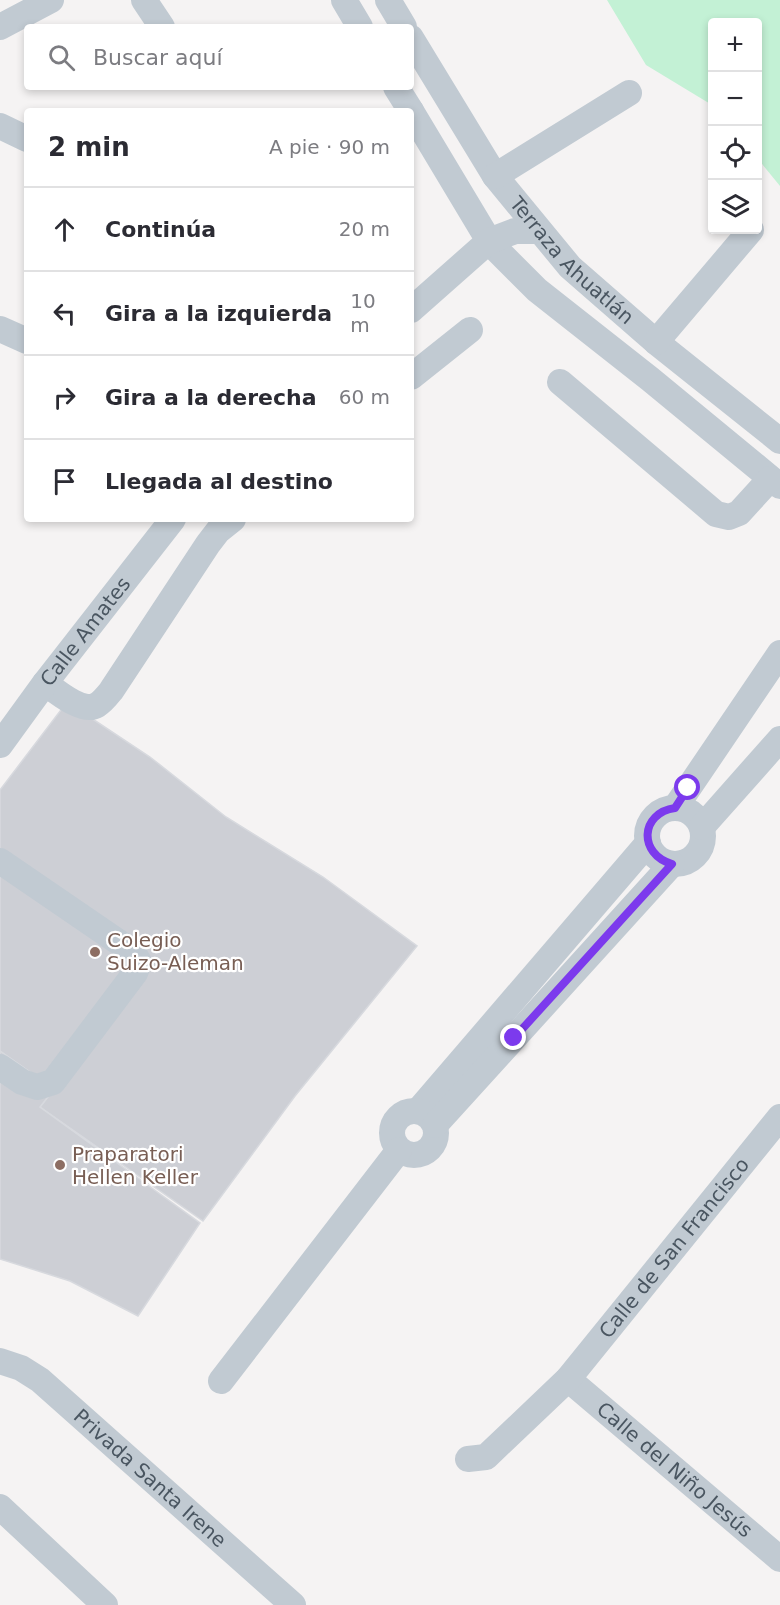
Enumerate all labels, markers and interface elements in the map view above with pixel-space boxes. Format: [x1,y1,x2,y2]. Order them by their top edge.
map controls [708,18,762,234]
button: + [708,18,762,72]
search box [24,24,414,90]
icon: search [45,41,78,74]
text: Buscar aquí [93,45,223,70]
button: − [708,72,762,126]
button: locate [708,126,762,180]
text: 2 min [48,132,130,162]
text: A pie · 90 m [269,135,390,159]
button: layers [708,180,762,234]
street label: Terraza Ahuatlán [504,191,639,329]
icon: ahead [48,213,81,246]
text: Continúa [105,217,216,242]
text: 20 m [339,217,390,241]
text: 10 m [350,289,376,337]
icon: left [48,297,81,330]
text: Gira a la izquierda [105,301,332,326]
icon: right [48,381,81,414]
text: Gira a la derecha [105,385,317,410]
text: 60 m [339,385,390,409]
icon: arrive [48,465,81,498]
text: Llegada al destino [105,469,333,494]
street label: Calle Amates [35,572,135,691]
route start [674,774,700,800]
place label: Colegio Suizo-Aleman [107,928,244,975]
marker: Colegio Suizo-Aleman [88,945,102,959]
route end [500,1024,526,1050]
place label: Praparatori Hellen Keller [72,1142,199,1189]
street label: Calle de San Francisco [594,1153,754,1343]
marker: Praparatori Hellen Keller [53,1158,67,1172]
street label: Calle del Niño Jesús [592,1397,757,1542]
street label: Privada Santa Irene [69,1404,231,1552]

